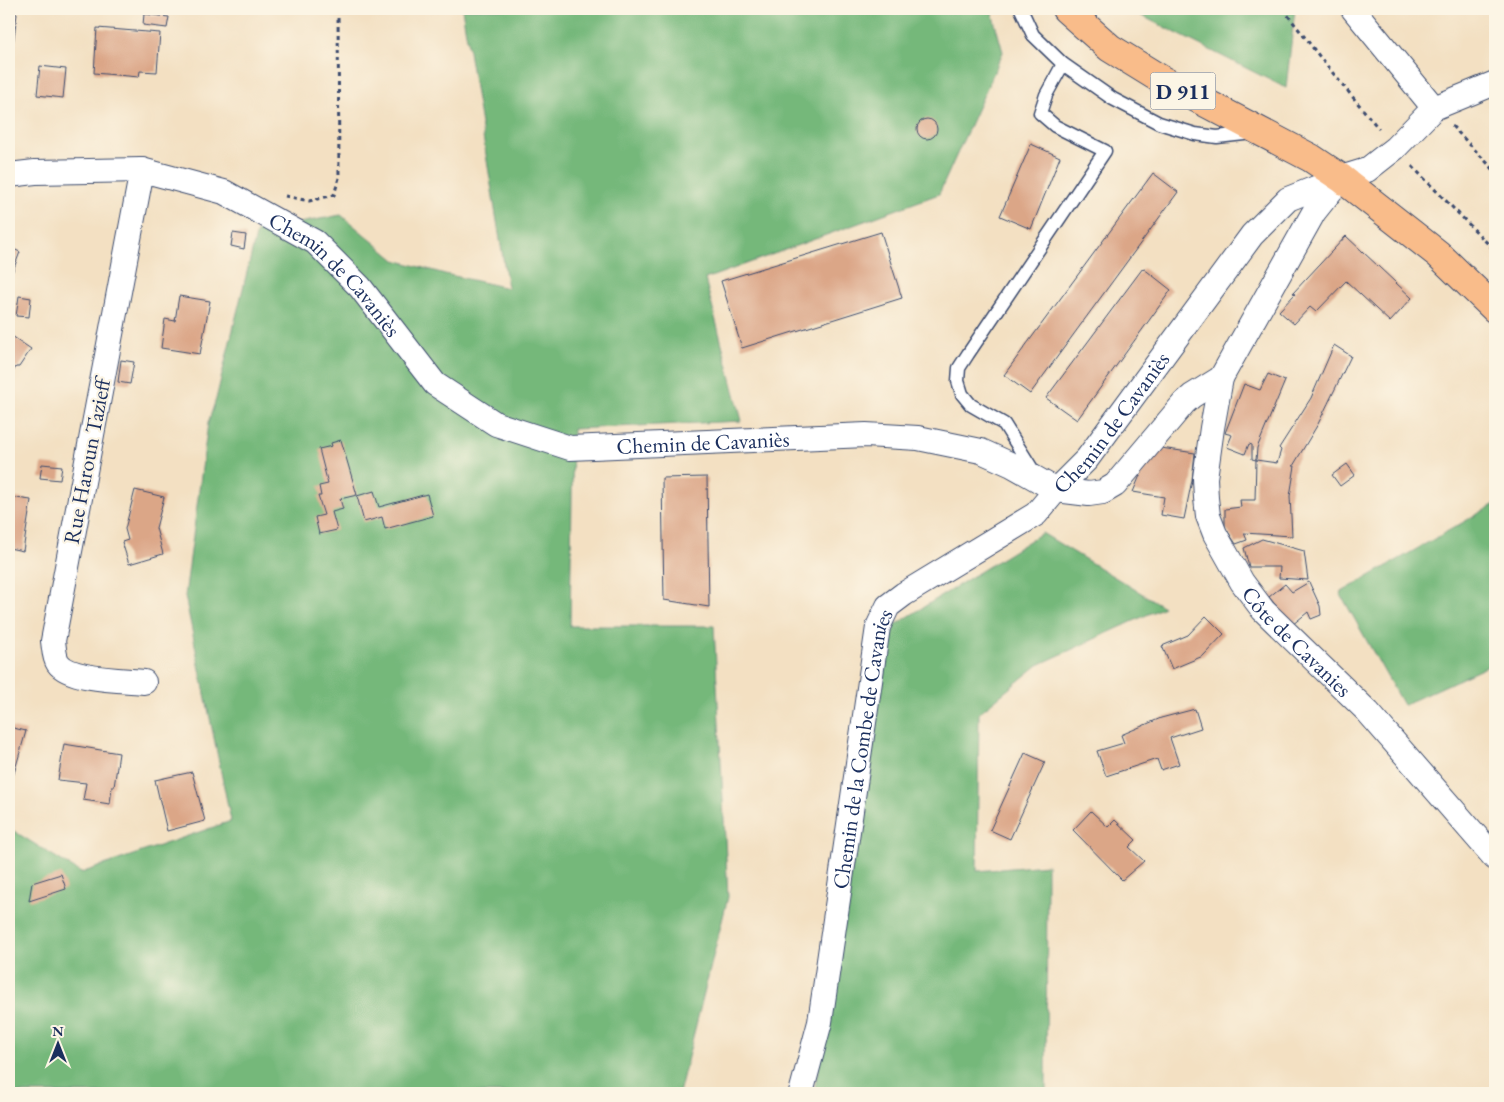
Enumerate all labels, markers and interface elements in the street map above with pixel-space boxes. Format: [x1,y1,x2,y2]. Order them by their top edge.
road number: D 911 [1150,72,1216,110]
street label: Chemin de Cavaniès [264,205,408,343]
street label: Chemin de Cavaniès [1046,346,1176,500]
street label: Rue Haroun Tazieff [57,373,118,546]
street label: Chemin de Cavaniès [616,424,790,460]
street label: Côte de Cavanies [1236,580,1358,703]
street label: Chemin de la Combe de Cavanies [825,604,899,891]
north arrow [32,1020,82,1070]
text: N [52,1022,64,1040]

